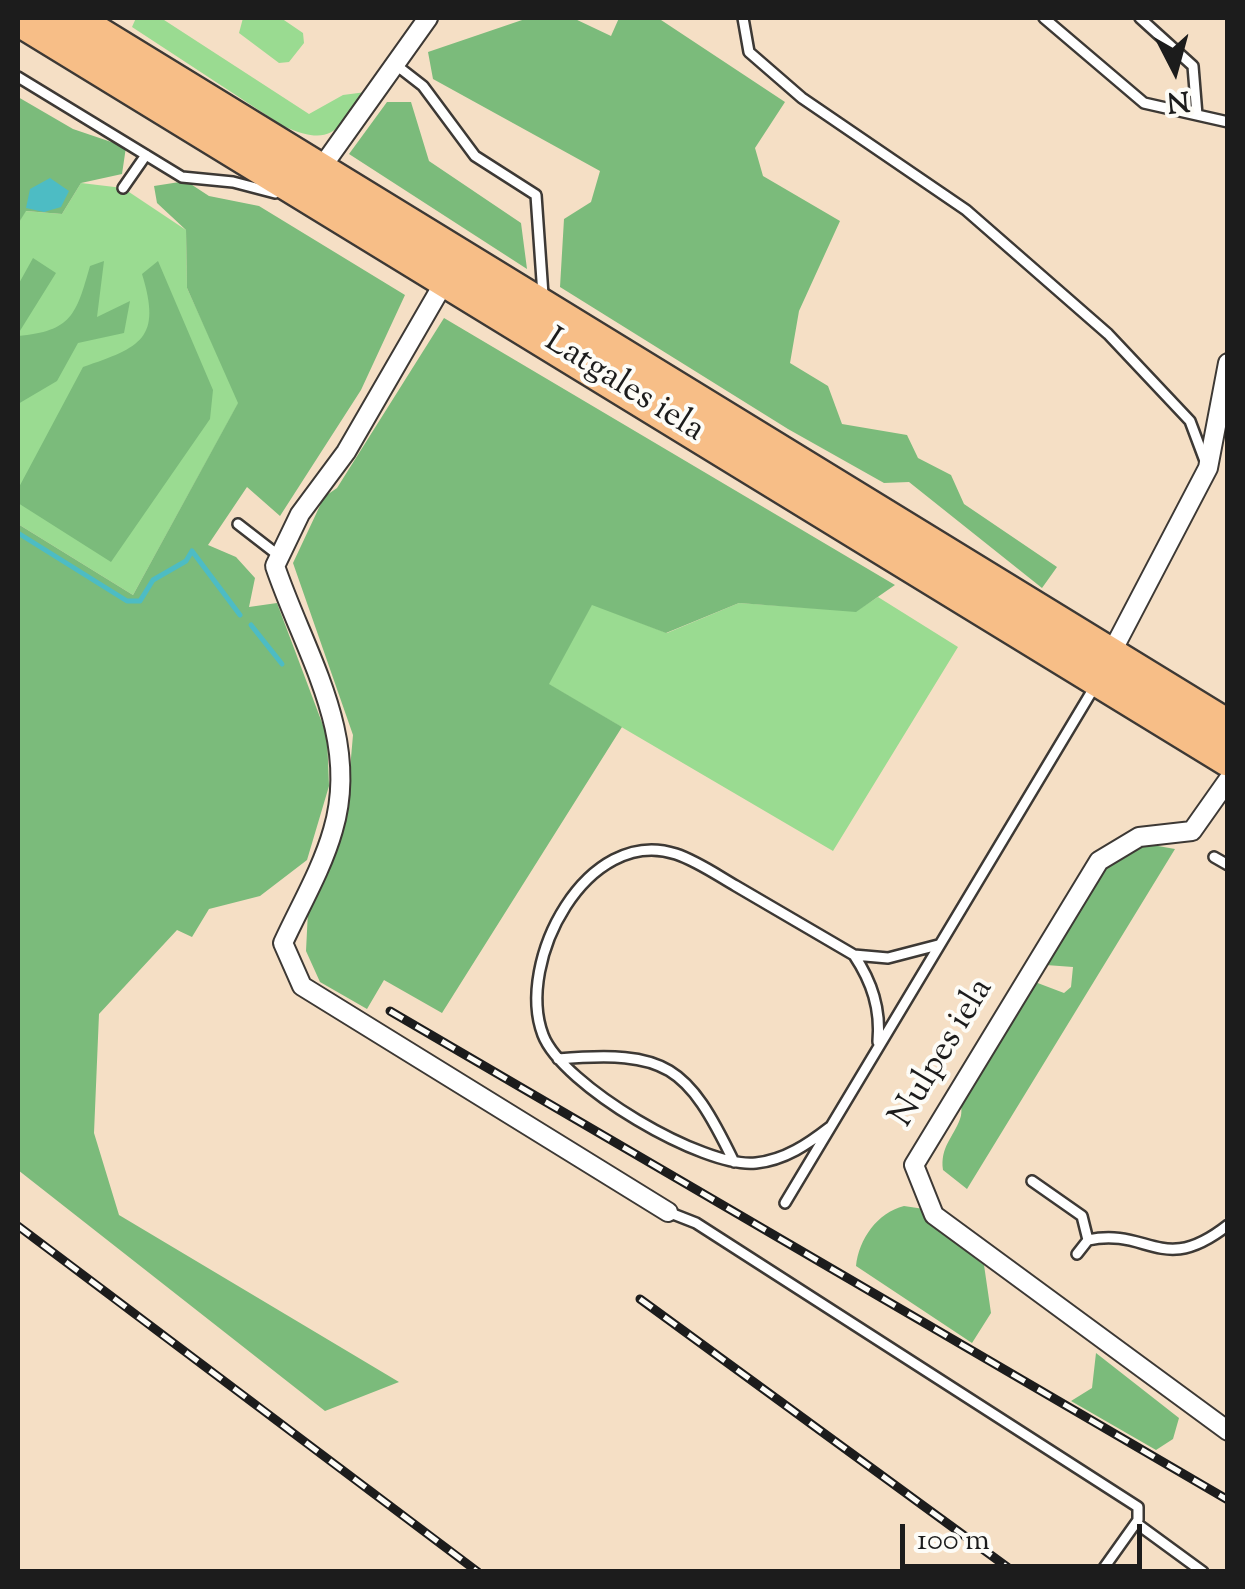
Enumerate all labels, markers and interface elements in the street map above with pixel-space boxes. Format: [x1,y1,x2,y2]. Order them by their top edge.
north arrow [1125,20,1225,120]
text: N [1165,79,1191,121]
street label: Latgales iela [535,322,711,454]
street label: Nulpes iela [883,972,1005,1136]
scale bar [905,1504,1148,1566]
text: 100 m [917,1520,990,1563]

